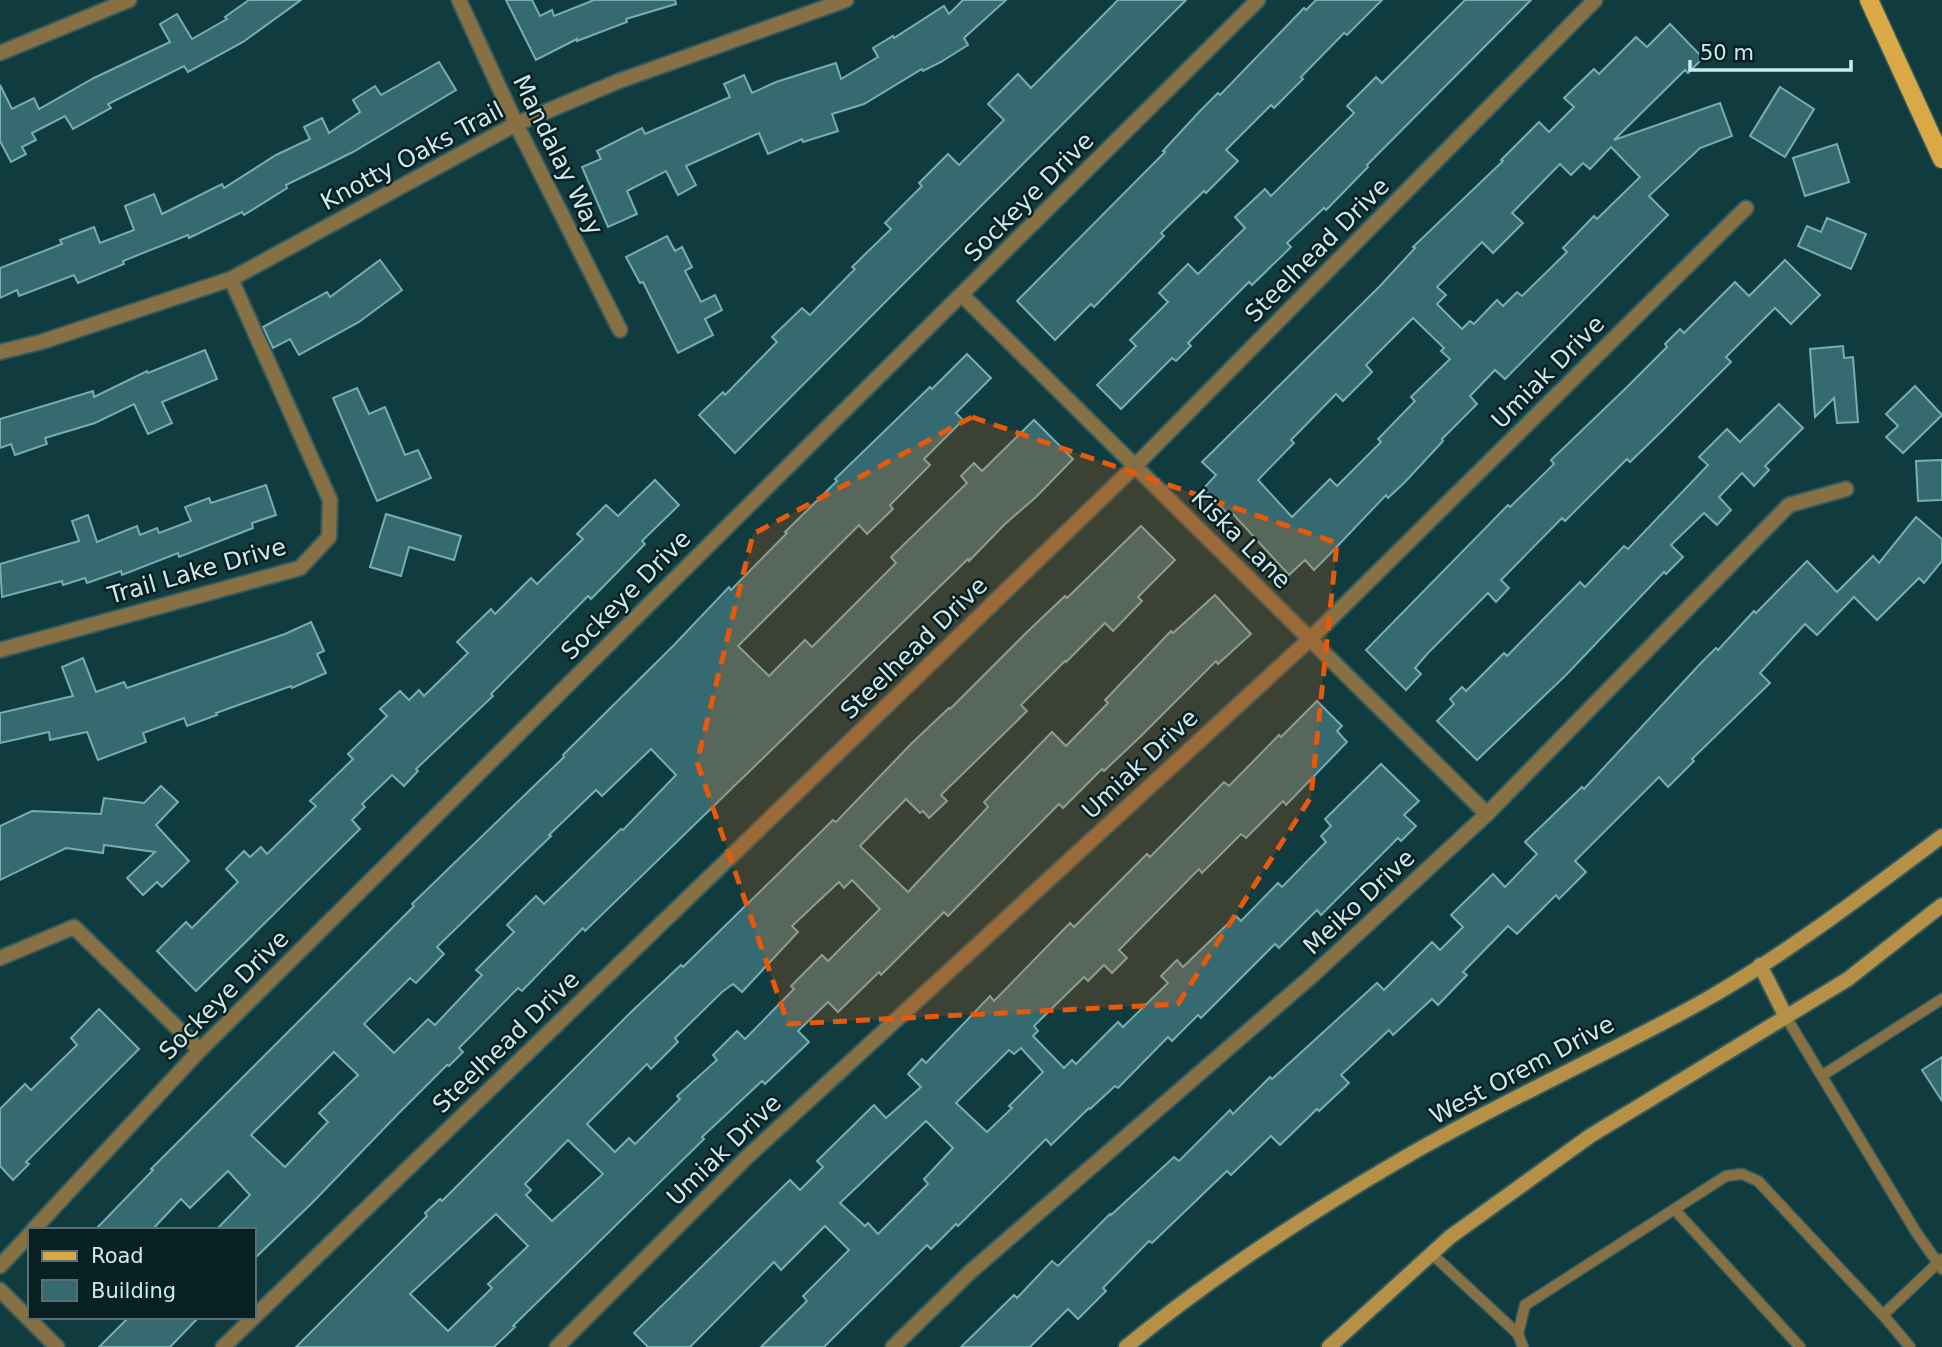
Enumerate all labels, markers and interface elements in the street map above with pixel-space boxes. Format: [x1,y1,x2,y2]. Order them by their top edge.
scale bar [1690,28,1851,72]
text: 50 m [1700,41,1754,65]
street label: Mandalay Way [507,70,609,240]
street label: Knotty Oaks Trail [316,96,508,216]
street label: Sockeye Drive [958,126,1100,268]
street label: Steelhead Drive [1239,172,1395,328]
street label: Umiak Drive [1486,310,1610,434]
street label: Kiska Lane [1186,484,1296,594]
street label: Sockeye Drive [555,524,697,666]
street label: Trail Lake Drive [104,532,289,610]
street label: Steelhead Drive [835,571,993,725]
street label: Umiak Drive [1076,703,1204,825]
street label: Meiko Drive [1298,844,1420,960]
street label: Sockeye Drive [153,924,295,1066]
street label: Steelhead Drive [427,965,585,1119]
street label: West Orem Drive [1425,1010,1619,1130]
street label: Umiak Drive [661,1089,787,1211]
legend [28,1228,256,1319]
text: Road [91,1244,144,1268]
text: Building [91,1279,176,1303]

